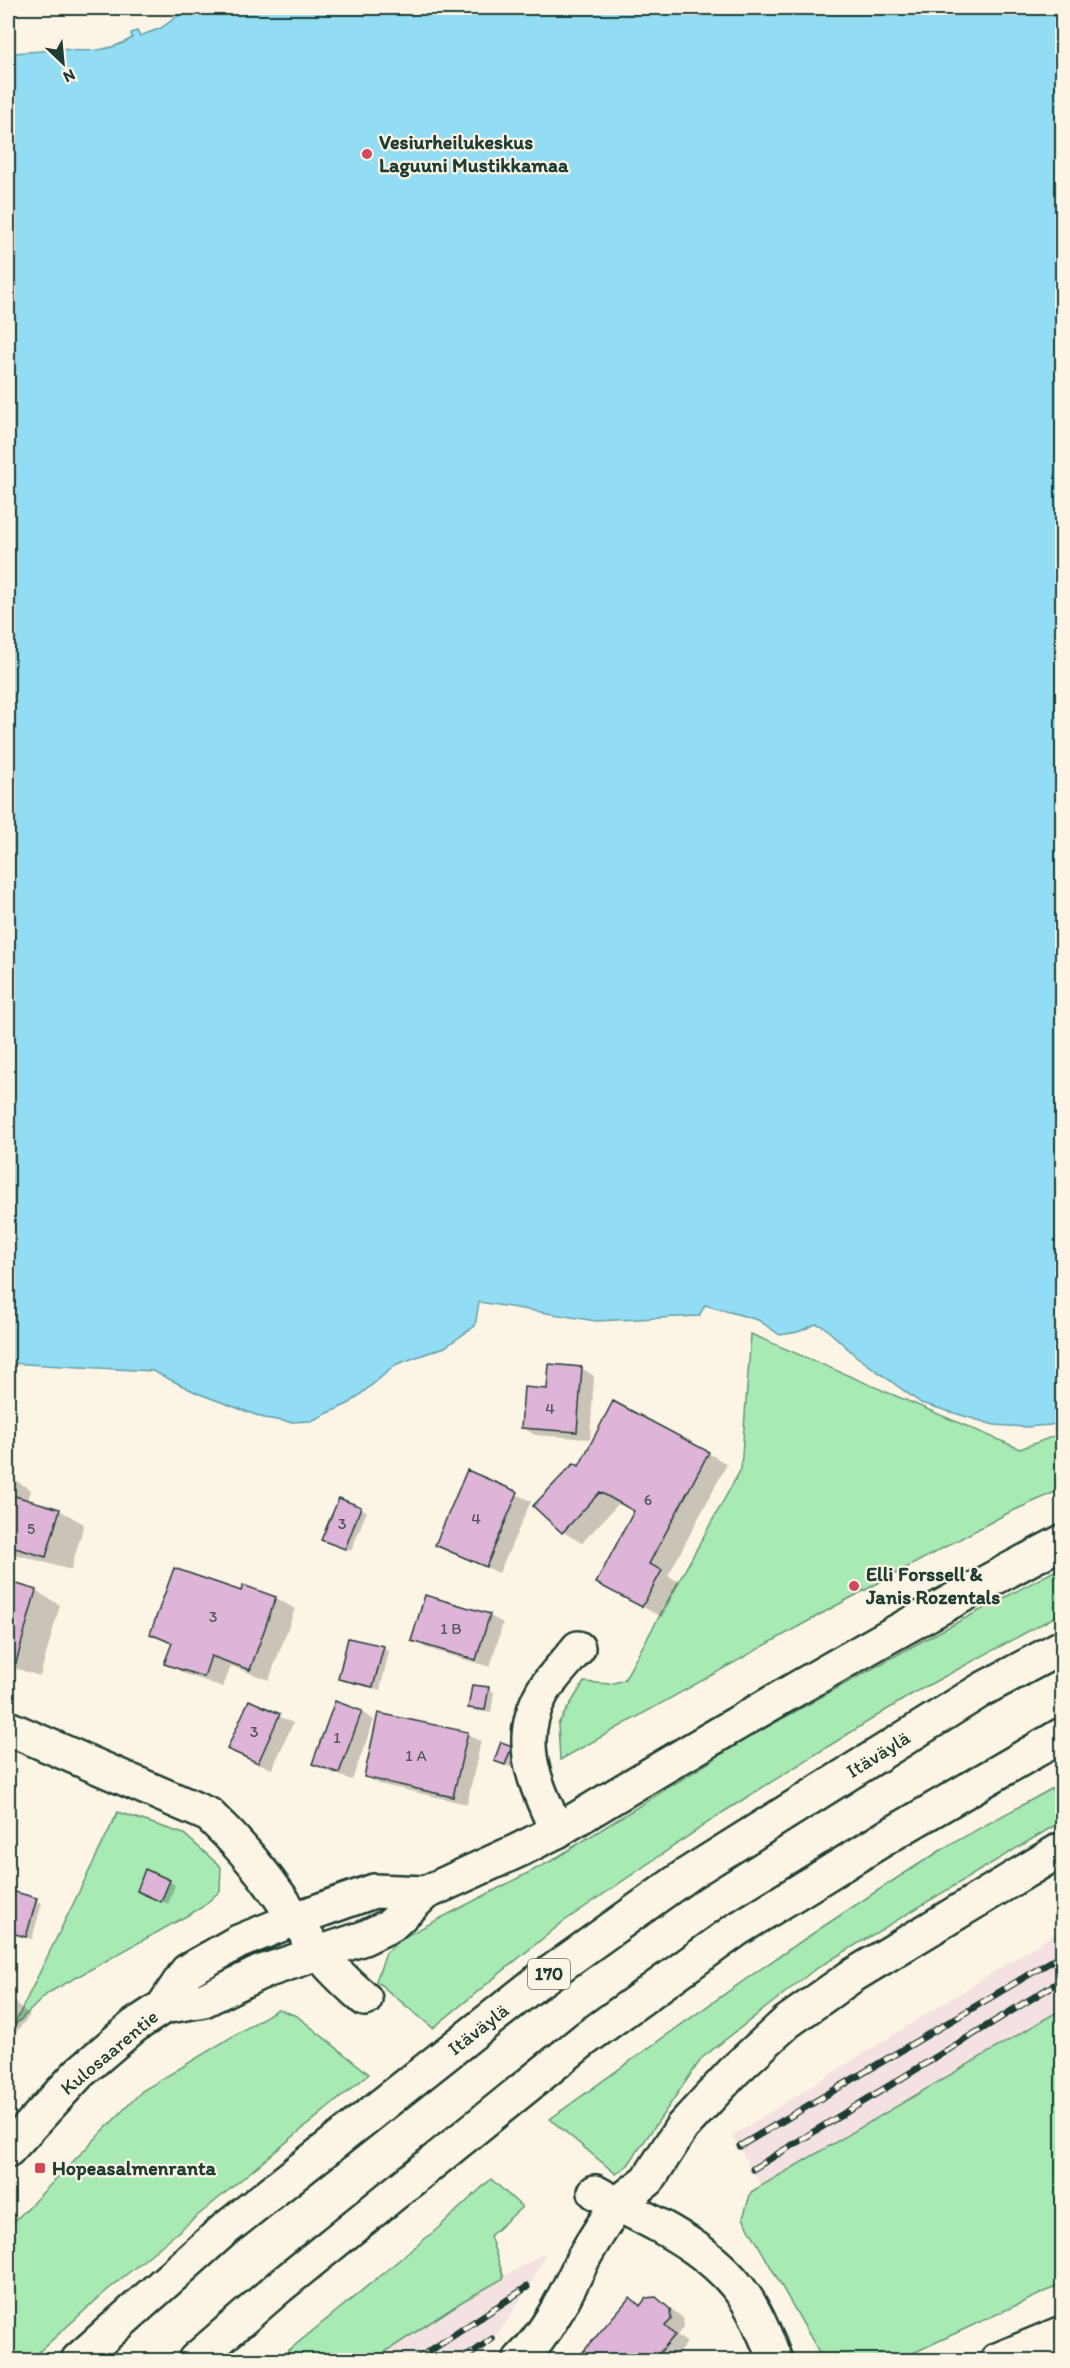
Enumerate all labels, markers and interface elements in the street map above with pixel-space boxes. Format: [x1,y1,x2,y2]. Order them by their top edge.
north arrow [33,33,93,93]
text: N [60,65,78,87]
place label: Vesiurheilukeskus Laguuni Mustikkamaa [379,130,569,178]
marker: Vesiurheilukeskus Laguuni Mustikkamaa [360,147,374,161]
house number: 4 [545,1399,555,1418]
house number: 6 [644,1490,652,1509]
house number: 4 [471,1509,481,1528]
house number: 3 [338,1514,347,1533]
house number: 5 [27,1519,35,1538]
place label: Elli Forssell & Janis Rozentals [865,1562,1000,1609]
marker: Elli Forssell & Janis Rozentals [847,1579,861,1593]
house number: 3 [209,1607,218,1626]
house number: 1 B [440,1619,462,1638]
house number: 3 [250,1722,259,1741]
street label: Itäväylä [842,1725,915,1783]
house number: 1 [333,1728,341,1747]
house number: 1 A [405,1746,427,1765]
road number: 170 [528,1959,570,1989]
street label: Itäväylä [443,1997,514,2060]
street label: Kulosaarentie [55,2004,163,2100]
place label: Hopeasalmenranta [52,2156,217,2181]
marker: Hopeasalmenranta [33,2161,47,2175]

